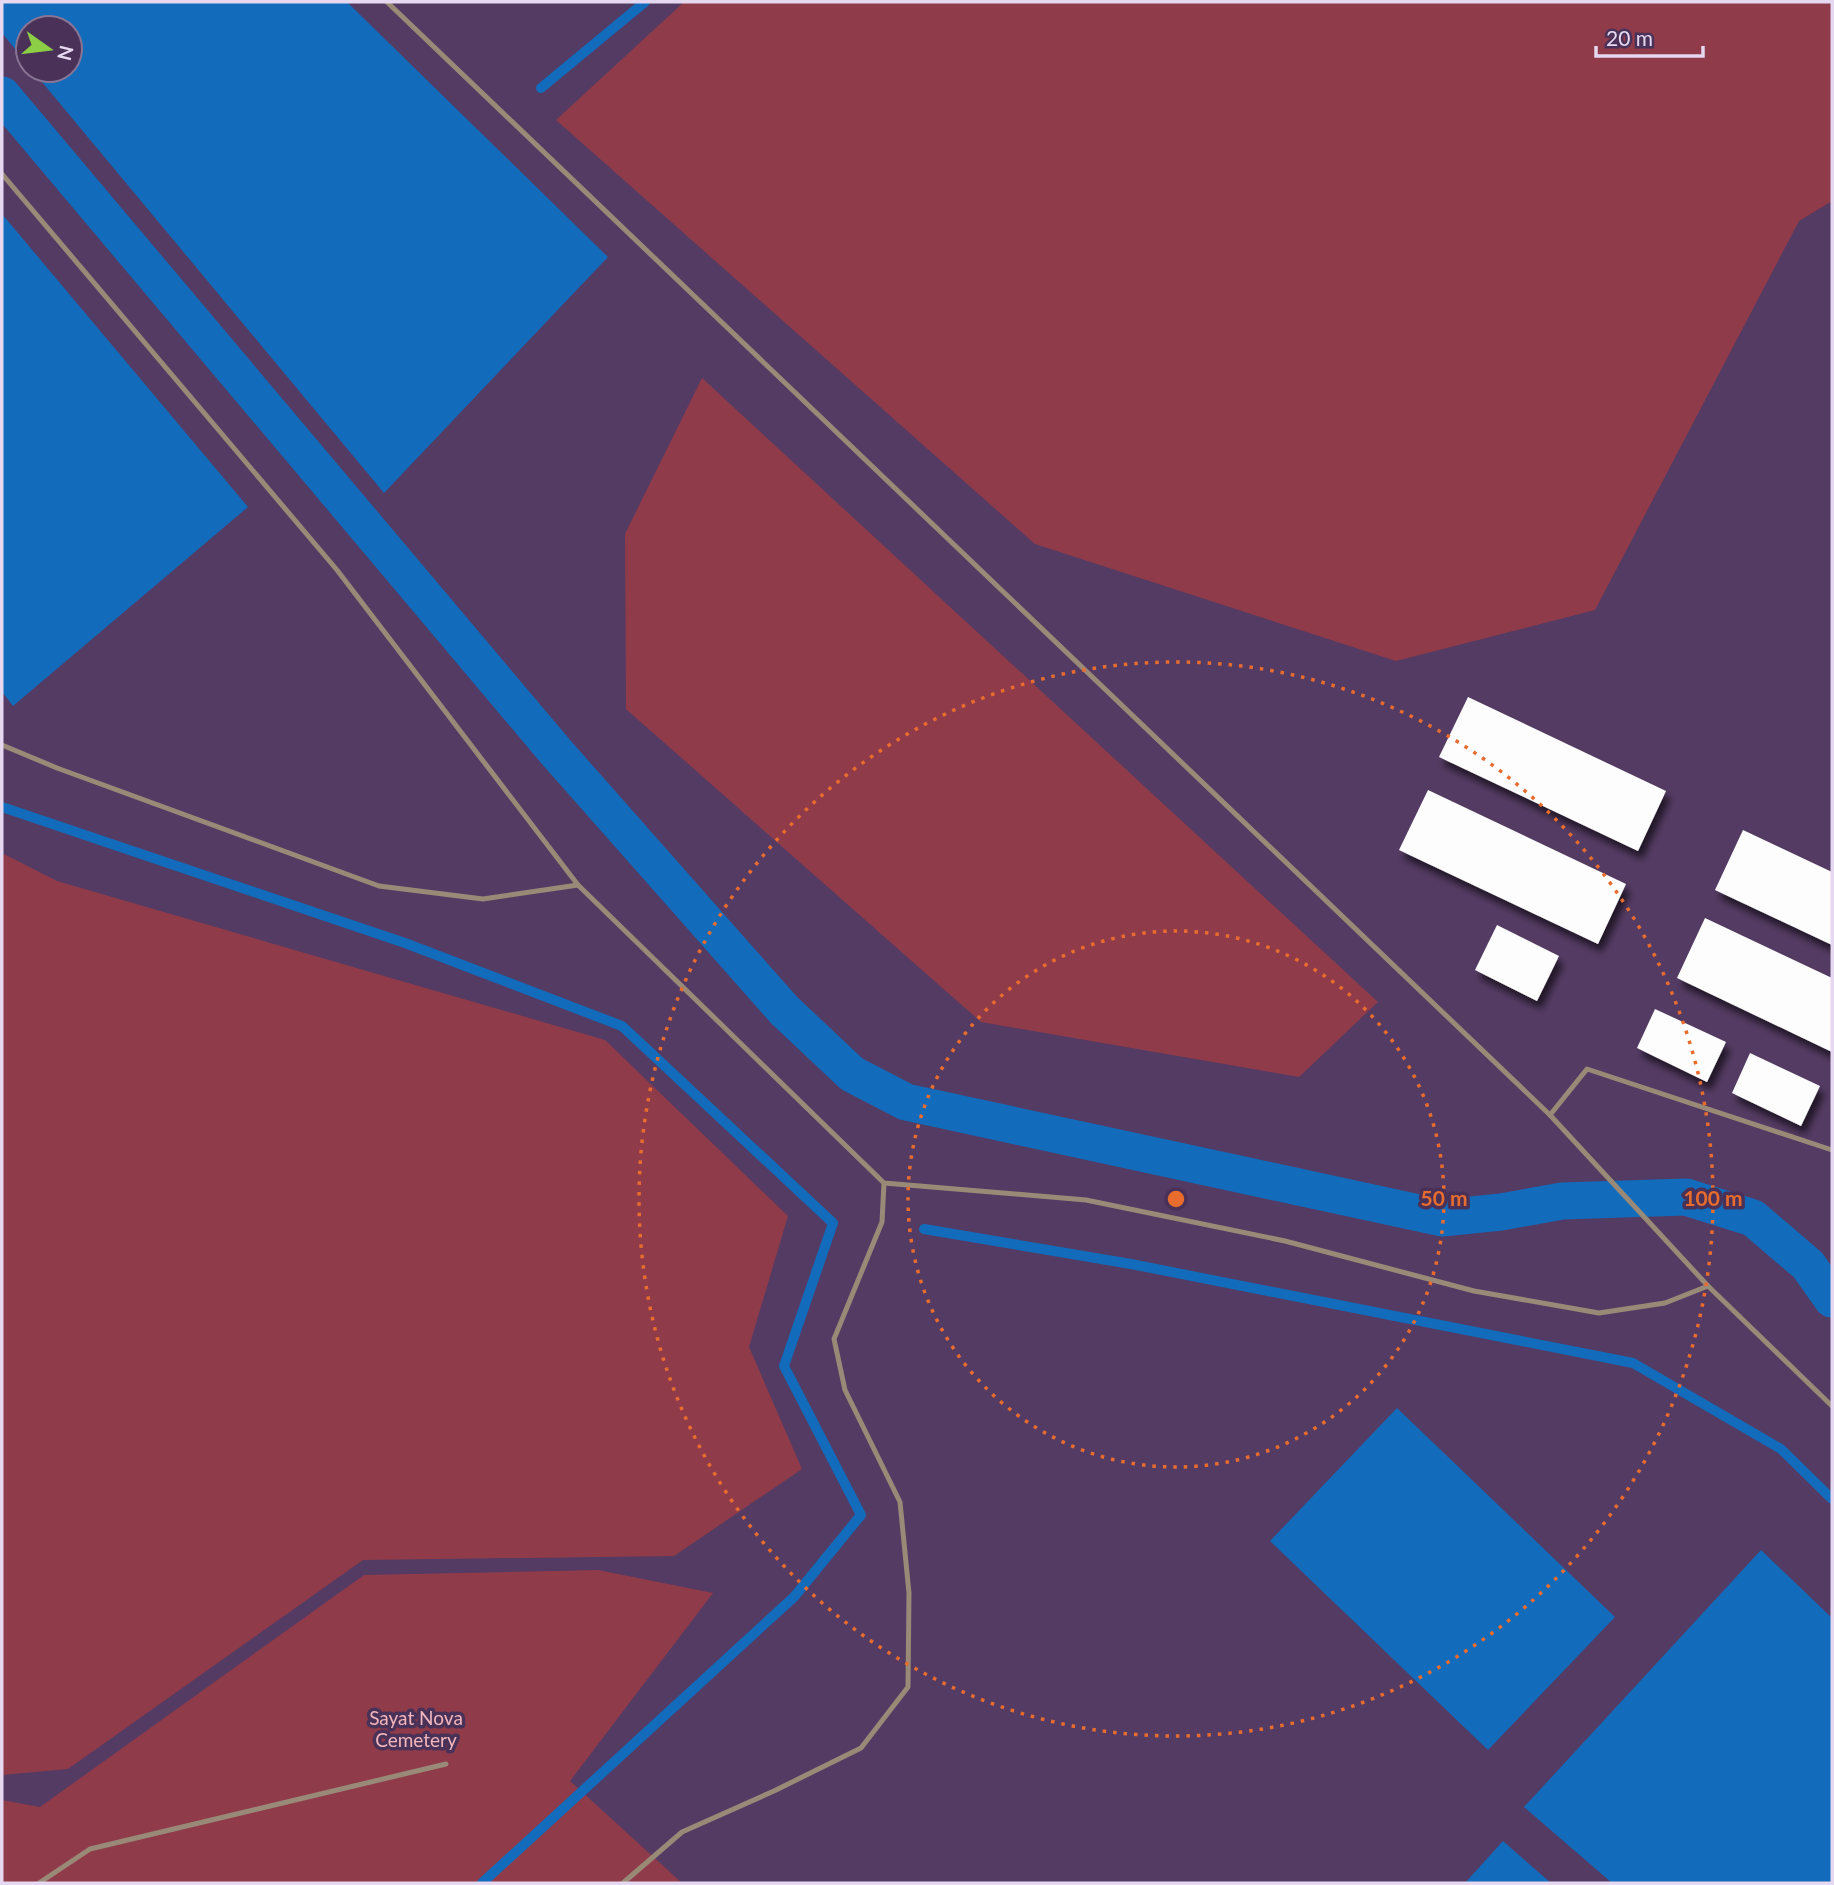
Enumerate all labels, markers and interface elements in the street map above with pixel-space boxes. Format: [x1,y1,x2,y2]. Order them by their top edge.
north arrow [14,14,84,84]
scale bar [1596,14,1703,58]
text: 20 m [1606,25,1653,50]
text: N [53,43,79,63]
text: 50 m [1420,1185,1468,1210]
text: 100 m [1683,1185,1743,1210]
centre of rings [1164,1187,1188,1211]
park label: Sayat Nova Cemetery [369,1706,463,1751]

